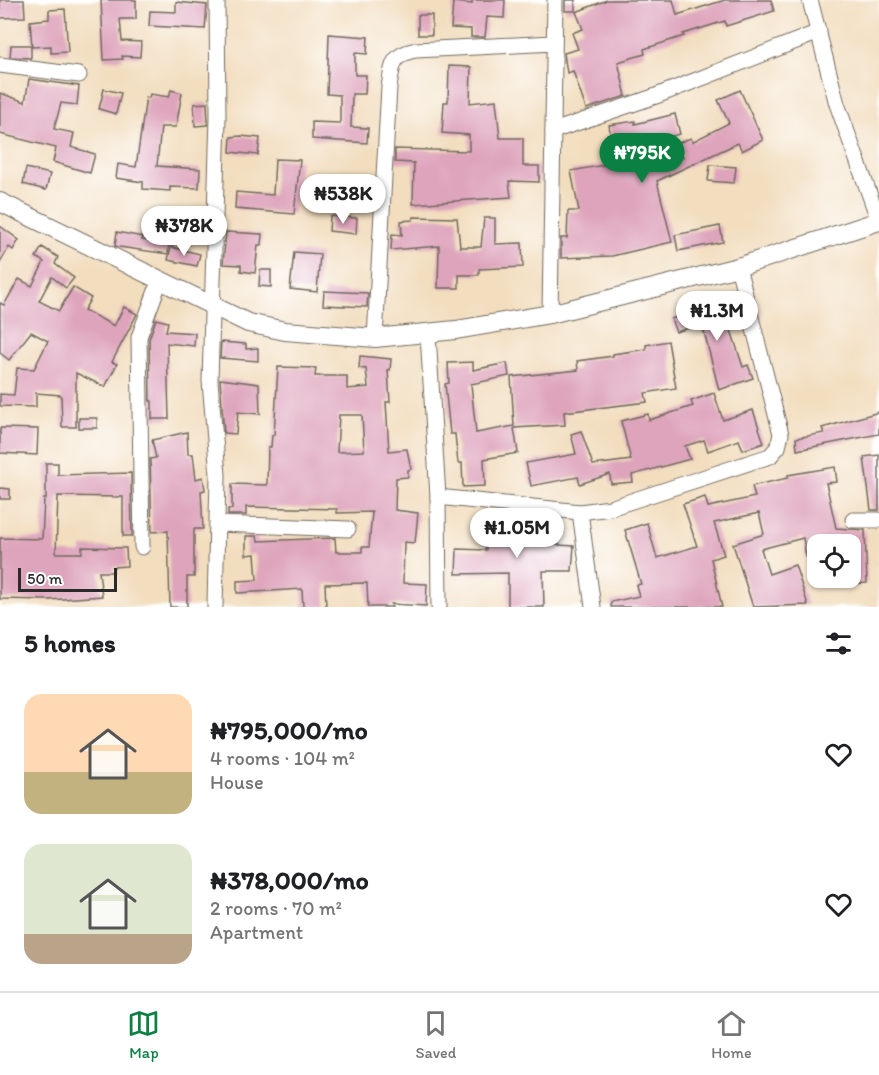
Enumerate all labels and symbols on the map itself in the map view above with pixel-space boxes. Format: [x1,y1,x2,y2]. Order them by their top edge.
pin: ₦795K [600,133,684,184]
pin: ₦538K [301,174,385,225]
pin: ₦378K [142,206,226,257]
pin: ₦1.3M [675,291,759,342]
pin: ₦1.05M [468,508,566,559]
scale bar [18,565,117,592]

